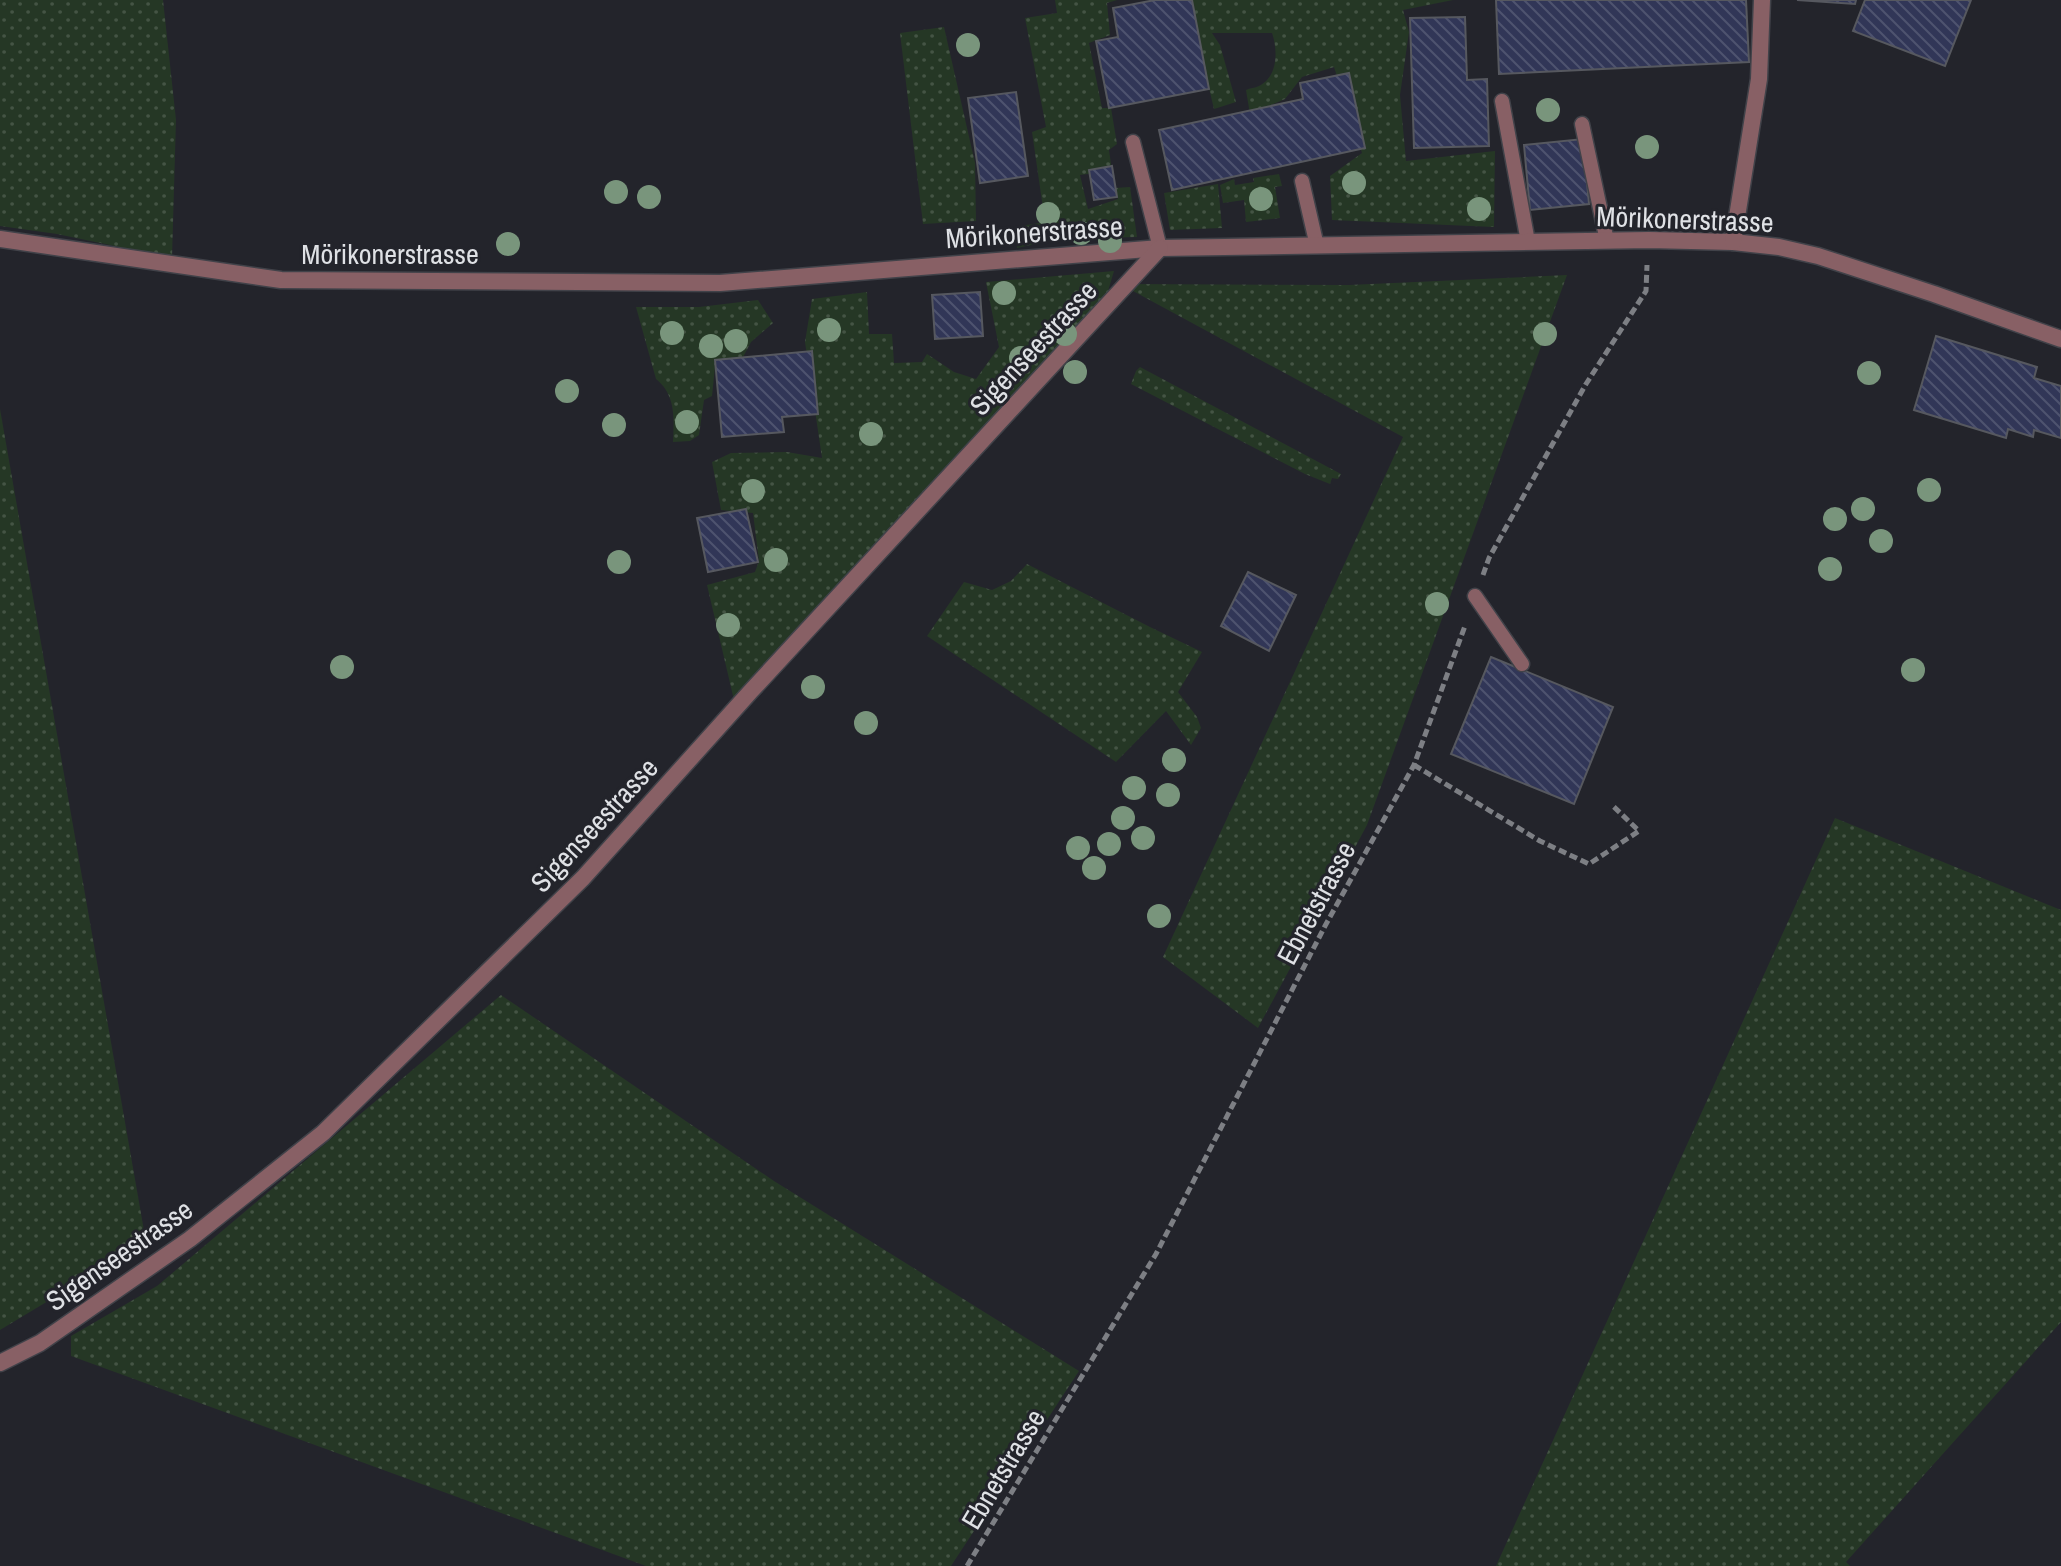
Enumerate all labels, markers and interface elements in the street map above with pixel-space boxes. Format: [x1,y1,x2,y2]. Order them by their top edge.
street label: Mörikonerstrasse [1596,197,1774,241]
street label: Mörikonerstrasse [944,207,1124,257]
street label: Mörikonerstrasse [301,235,479,273]
street label: Sigenseestrasse [961,272,1105,424]
street label: Sigenseestrasse [522,749,666,901]
street label: Ebnetstrasse [1268,835,1364,971]
street label: Sigenseestrasse [38,1190,200,1320]
street label: Ebnetstrasse [952,1402,1054,1536]

